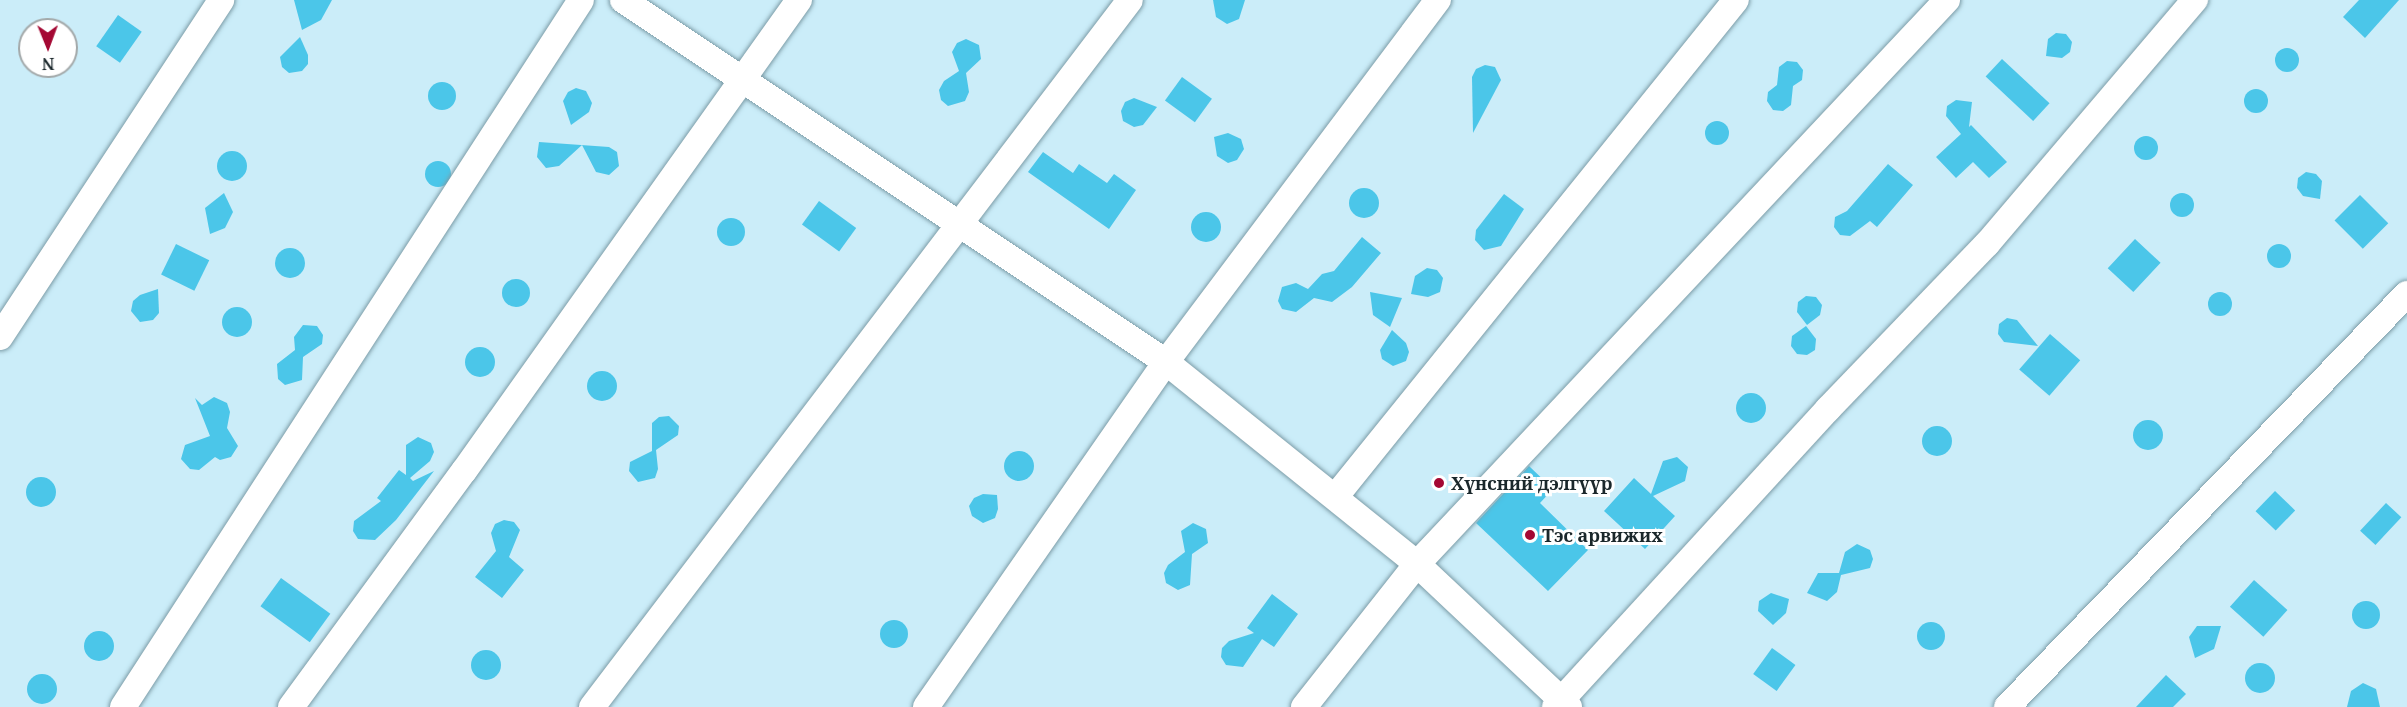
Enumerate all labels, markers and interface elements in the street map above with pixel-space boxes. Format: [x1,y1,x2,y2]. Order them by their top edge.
north arrow [18,18,78,78]
text: N [42,53,55,75]
place label: Хүнсний дэлгүүр [1451,472,1612,494]
marker: Хүнсний дэлгүүр [1432,476,1446,490]
place label: Тэс арвижих [1542,524,1663,546]
marker: Тэс арвижих [1523,528,1537,542]

